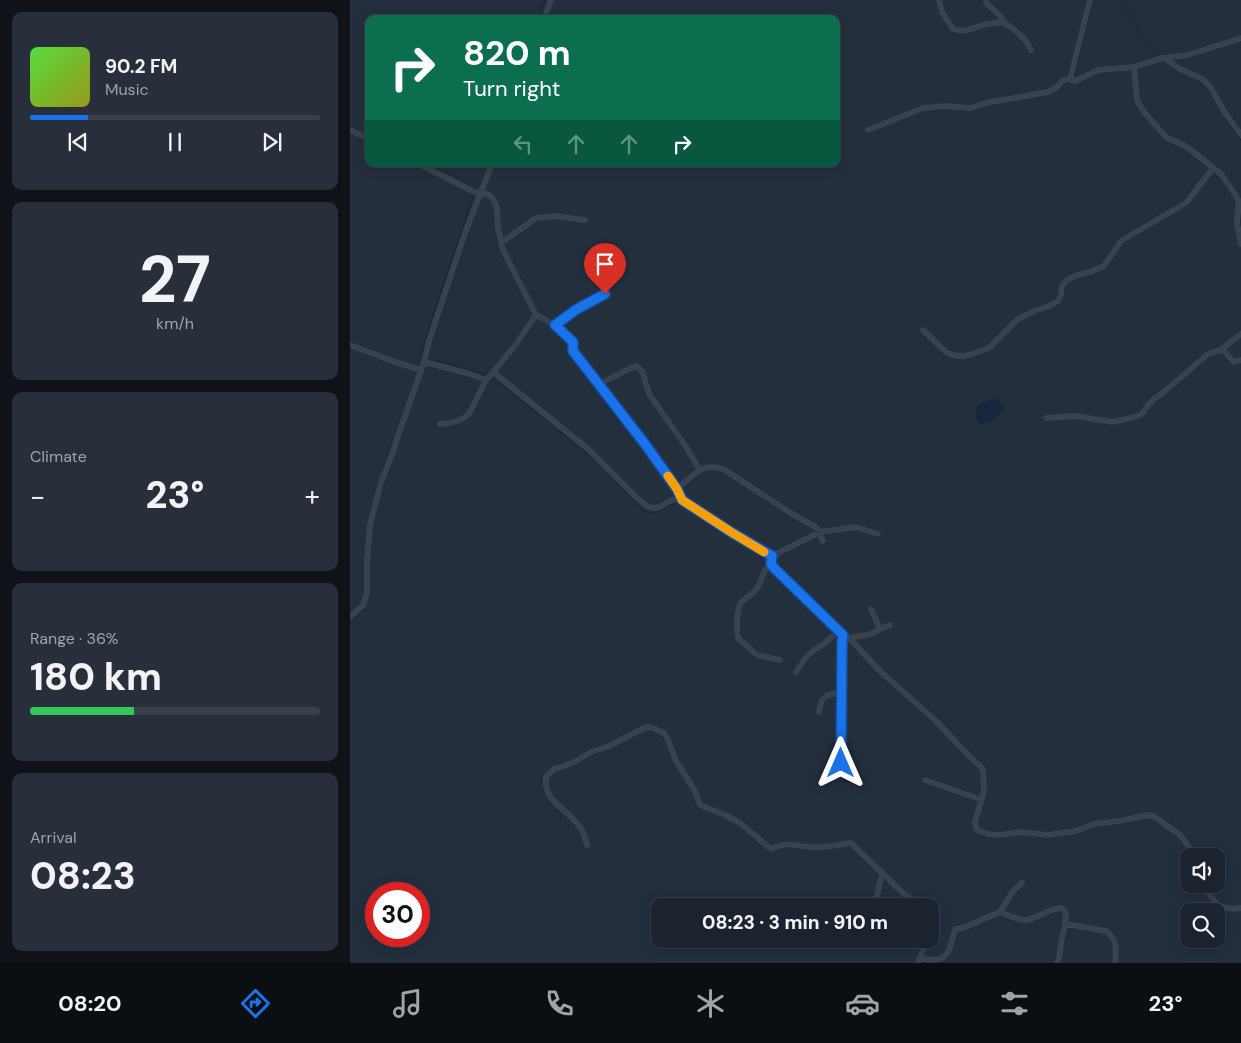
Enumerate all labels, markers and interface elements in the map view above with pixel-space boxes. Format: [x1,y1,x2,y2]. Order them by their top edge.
text: 820 m [463,30,571,76]
icon: right [380,35,445,100]
text: 90.2 FM [105,54,177,79]
text: Turn right [463,74,560,103]
text: Music [105,79,149,100]
icon: previous [64,128,92,156]
icon: pause [161,128,189,156]
icon: next [258,128,286,156]
icon: left [509,130,537,158]
icon: ahead [562,130,590,158]
icon: ahead [615,130,643,158]
icon: right [668,130,696,158]
text: 27 [139,238,211,322]
pin [584,243,626,294]
icon: arrive [591,250,619,278]
text: km/h [156,313,194,334]
text: Climate [30,446,87,467]
text: 23° [146,470,204,520]
text: − [30,478,45,515]
text: + [305,478,320,515]
text: Range · 36% [30,628,118,649]
text: 180 km [30,652,162,702]
position arrow [814,736,866,788]
text: Arrival [30,827,77,848]
map controls [1180,848,1225,948]
button: sound [1180,848,1225,893]
text: 08:23 [30,851,136,901]
speed limit sign: 30 [365,882,430,947]
button: search [1180,903,1225,948]
text: 08:23 · 3 min · 910 m [702,910,888,935]
icon: directions [238,986,273,1021]
icon: music [390,986,425,1021]
icon: phone [542,986,577,1021]
icon: climate [693,986,728,1021]
icon: car [845,986,880,1021]
icon: filters [997,986,1032,1021]
text: 08:20 [58,989,121,1018]
text: 23° [1149,989,1183,1018]

